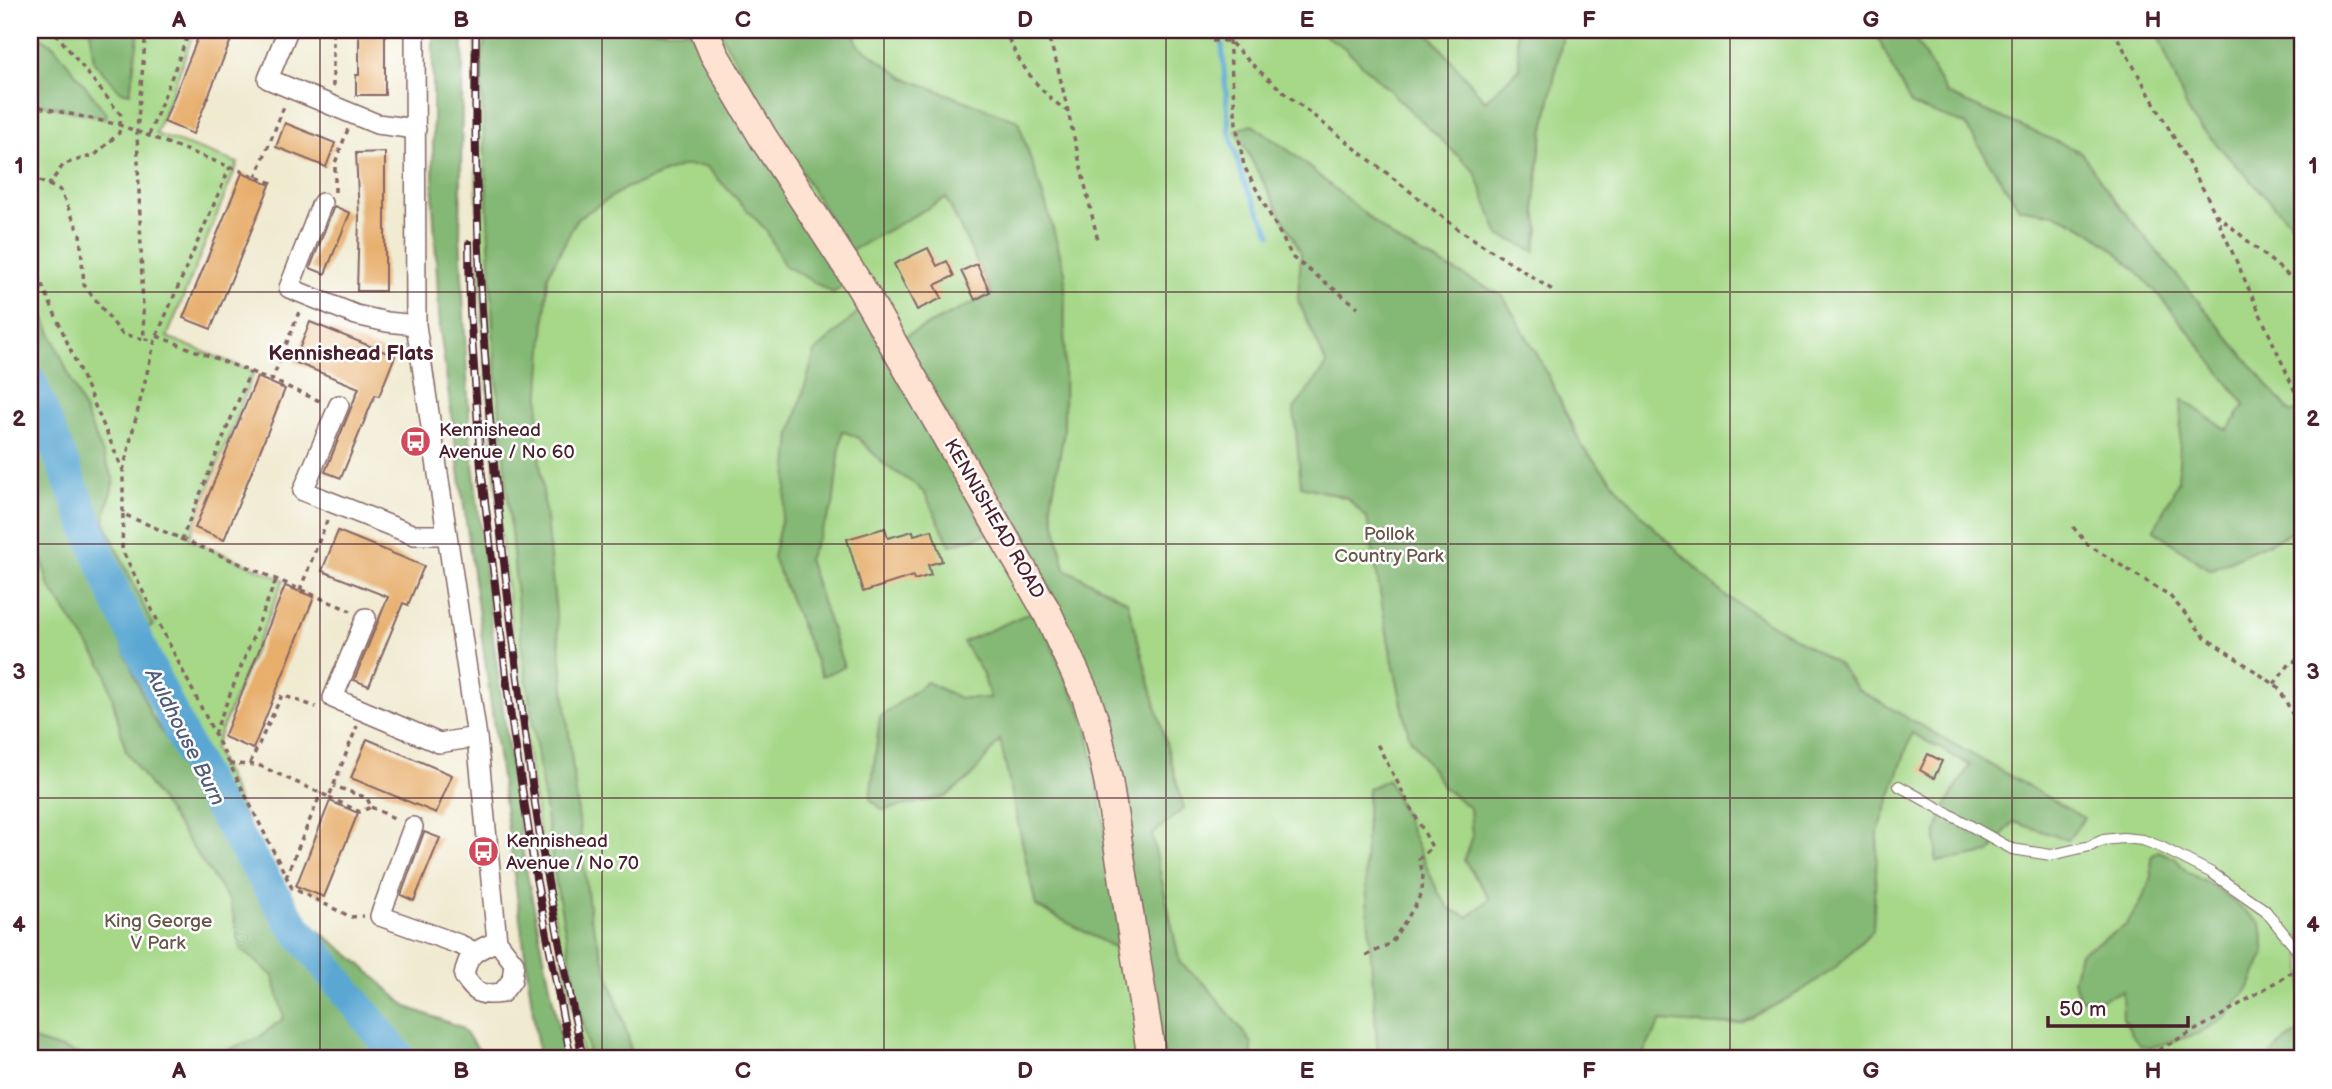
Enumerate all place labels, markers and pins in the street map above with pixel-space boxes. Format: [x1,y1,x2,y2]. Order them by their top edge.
place label: Kennishead Avenue / No 60 [439,419,575,464]
bus stop icon: Kennishead Avenue / No 60 [399,424,433,458]
place label: Kennishead Avenue / No 70 [506,830,639,875]
bus stop icon: Kennishead Avenue / No 70 [466,835,500,869]

